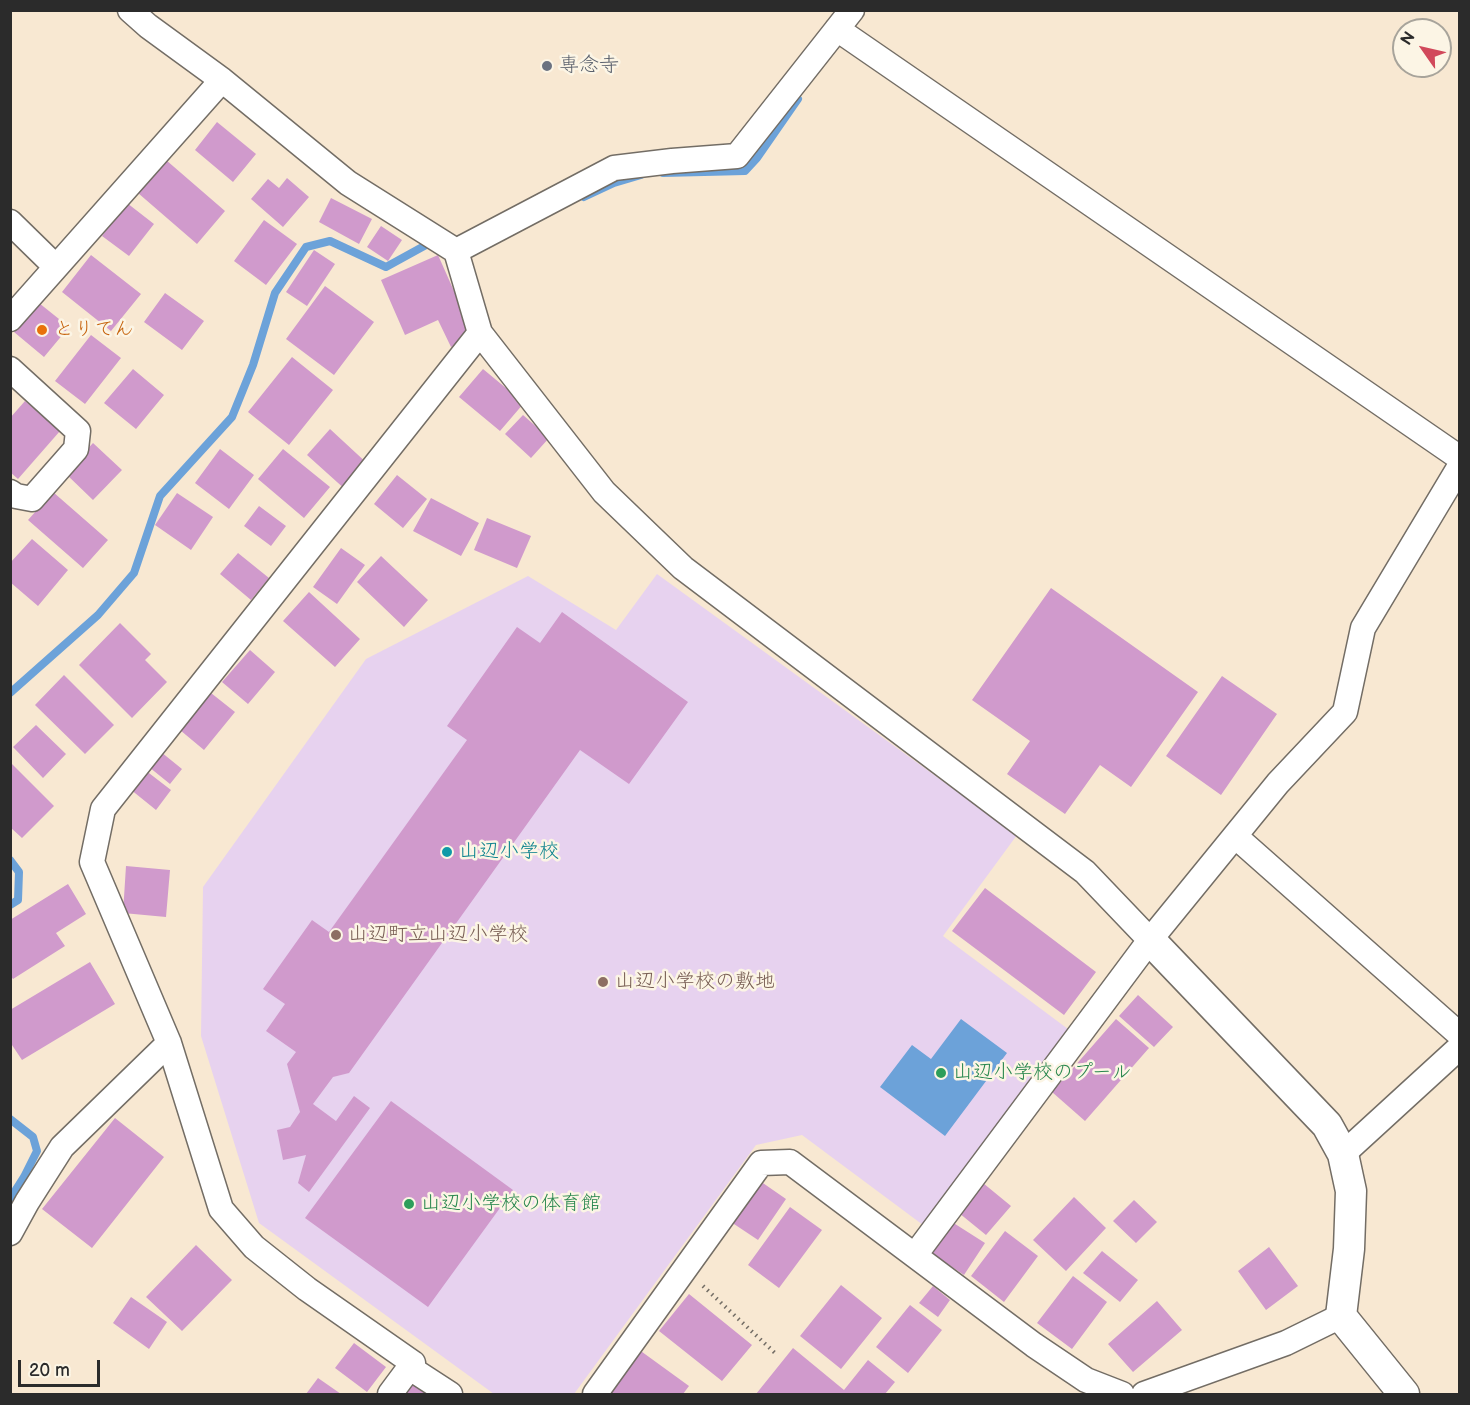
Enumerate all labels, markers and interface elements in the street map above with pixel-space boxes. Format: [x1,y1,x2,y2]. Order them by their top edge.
north arrow [1392,18,1452,78]
text: N [1397,28,1420,49]
place label: 専念寺 [559,54,619,78]
marker: 専念寺 [540,59,554,73]
place label: とりてん [54,318,134,342]
marker: とりてん [35,323,49,337]
place label: 山辺小学校 [459,840,559,864]
marker: 山辺小学校 [440,845,454,859]
place label: 山辺町立山辺小学校 [348,923,528,947]
marker: 山辺町立山辺小学校 [329,928,343,942]
place label: 山辺小学校の敷地 [615,970,775,994]
marker: 山辺小学校の敷地 [596,975,610,989]
place label: 山辺小学校のプール [953,1061,1132,1085]
marker: 山辺小学校のプール [934,1066,948,1080]
place label: 山辺小学校の体育館 [421,1192,601,1216]
marker: 山辺小学校の体育館 [402,1197,416,1211]
scale bar [21,1348,104,1386]
text: 20 m [29,1360,70,1381]

